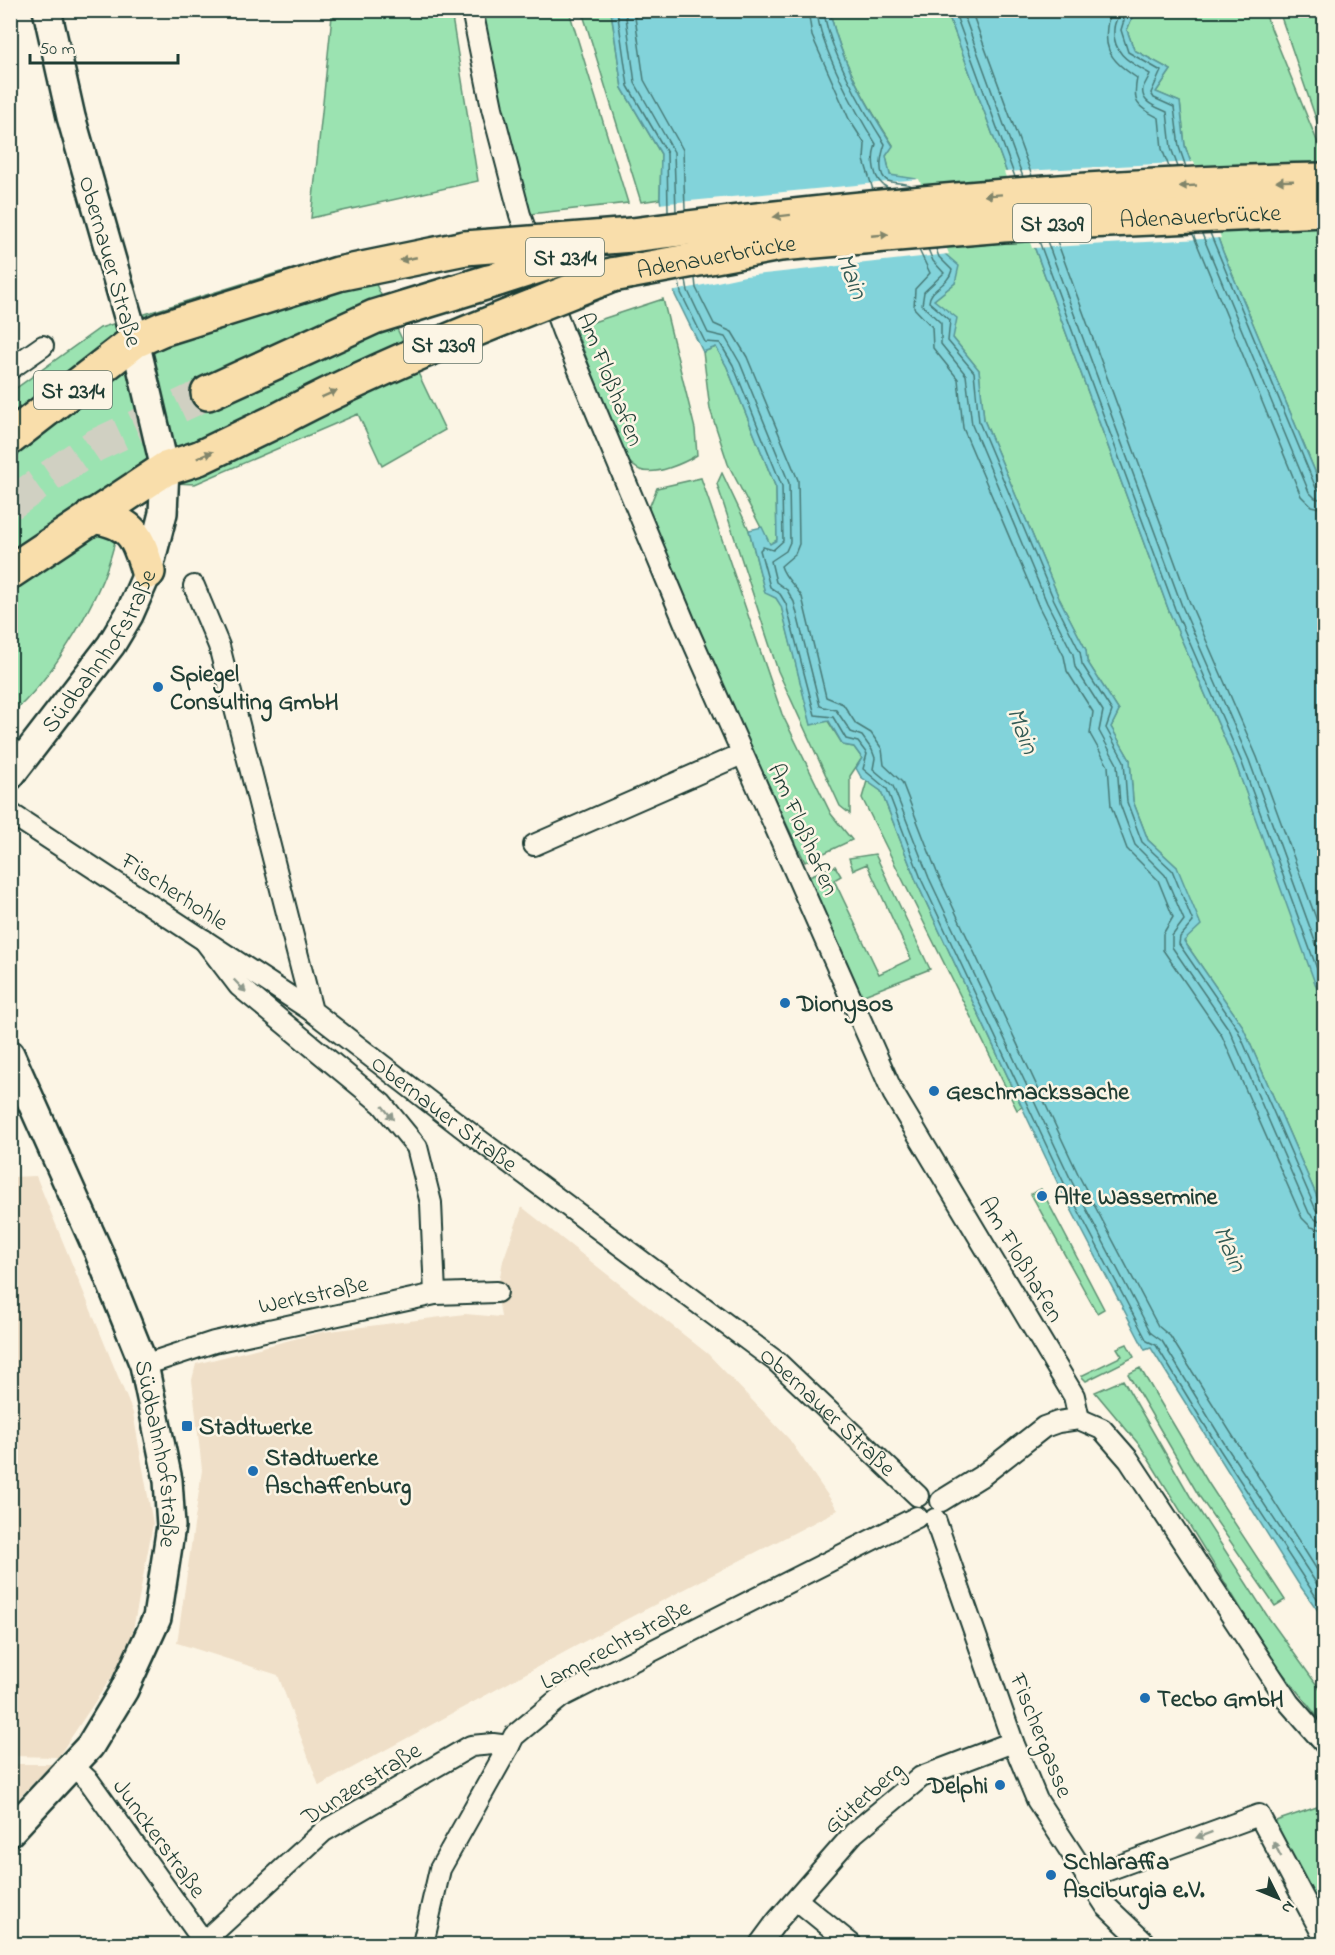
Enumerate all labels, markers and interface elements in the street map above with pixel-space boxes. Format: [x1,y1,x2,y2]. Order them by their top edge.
scale bar [30,27,178,65]
text: 50 m [39,37,76,63]
street label: Obernauer Straße [67,172,150,352]
one-way arrow [1276,176,1295,185]
one-way arrow [1178,181,1197,190]
one-way arrow [984,191,1003,200]
street label: Adenauerbrücke [1119,197,1282,240]
road number: St 2309 [1013,204,1091,242]
one-way arrow [772,212,791,221]
street label: Adenauerbrücke [634,228,798,290]
one-way arrow [871,230,890,240]
road number: St 2314 [526,238,604,276]
water label: Main [824,247,877,306]
one-way arrow [398,254,417,263]
street label: Am Floßhafen [566,308,651,452]
road number: St 2309 [404,325,482,363]
road number: St 2314 [34,371,112,409]
one-way arrow [321,389,338,398]
one-way arrow [196,450,214,459]
street label: Südbahnhofstraße [34,564,167,742]
place label: Spiegel Consulting GmbH [170,658,339,722]
marker: Spiegel Consulting GmbH [151,680,165,694]
water label: Main [995,702,1048,761]
street label: Am Floßhafen [757,758,846,902]
street label: Fischerhohle [112,845,234,941]
one-way arrow [233,979,247,993]
place label: Dionysos [796,988,894,1024]
marker: Dionysos [778,996,792,1010]
street label: Obernauer Straße [362,1047,524,1183]
place label: Geschmackssache [946,1076,1130,1111]
marker: Geschmackssache [927,1084,941,1098]
one-way arrow [382,1105,394,1120]
place label: Alte Wassermine [1054,1181,1219,1216]
marker: Alte Wassermine [1035,1189,1049,1203]
street label: Am Floßhafen [968,1191,1071,1330]
water label: Main [1201,1220,1256,1280]
street label: Werkstraße [255,1268,372,1325]
street label: Obernauer Straße [751,1339,903,1486]
street label: Südbahnhofstraße [123,1357,186,1550]
place label: Stadtwerke [199,1411,313,1446]
marker: Stadtwerke [180,1419,194,1433]
place label: Stadtwerke Aschaffenburg [265,1442,412,1506]
marker: Stadtwerke Aschaffenburg [246,1464,260,1478]
street label: Lamprechtstraße [535,1592,698,1701]
street label: Fischergasse [998,1668,1081,1804]
place label: Tecbo GmbH [1157,1683,1284,1718]
marker: Tecbo GmbH [1138,1691,1152,1705]
street label: Dunzerstraße [295,1734,429,1836]
street label: Güterberg [817,1754,913,1844]
place label: Delphi [927,1770,988,1805]
street label: Junckerstraße [103,1772,214,1907]
marker: Delphi [993,1778,1007,1792]
one-way arrow [1195,1830,1213,1840]
one-way arrow [1272,1840,1282,1857]
place label: Schlaraffia Asciburgia e.V. [1063,1846,1205,1910]
marker: Schlaraffia Asciburgia e.V. [1044,1868,1058,1882]
north arrow [1248,1868,1308,1928]
text: N [1275,1895,1300,1919]

